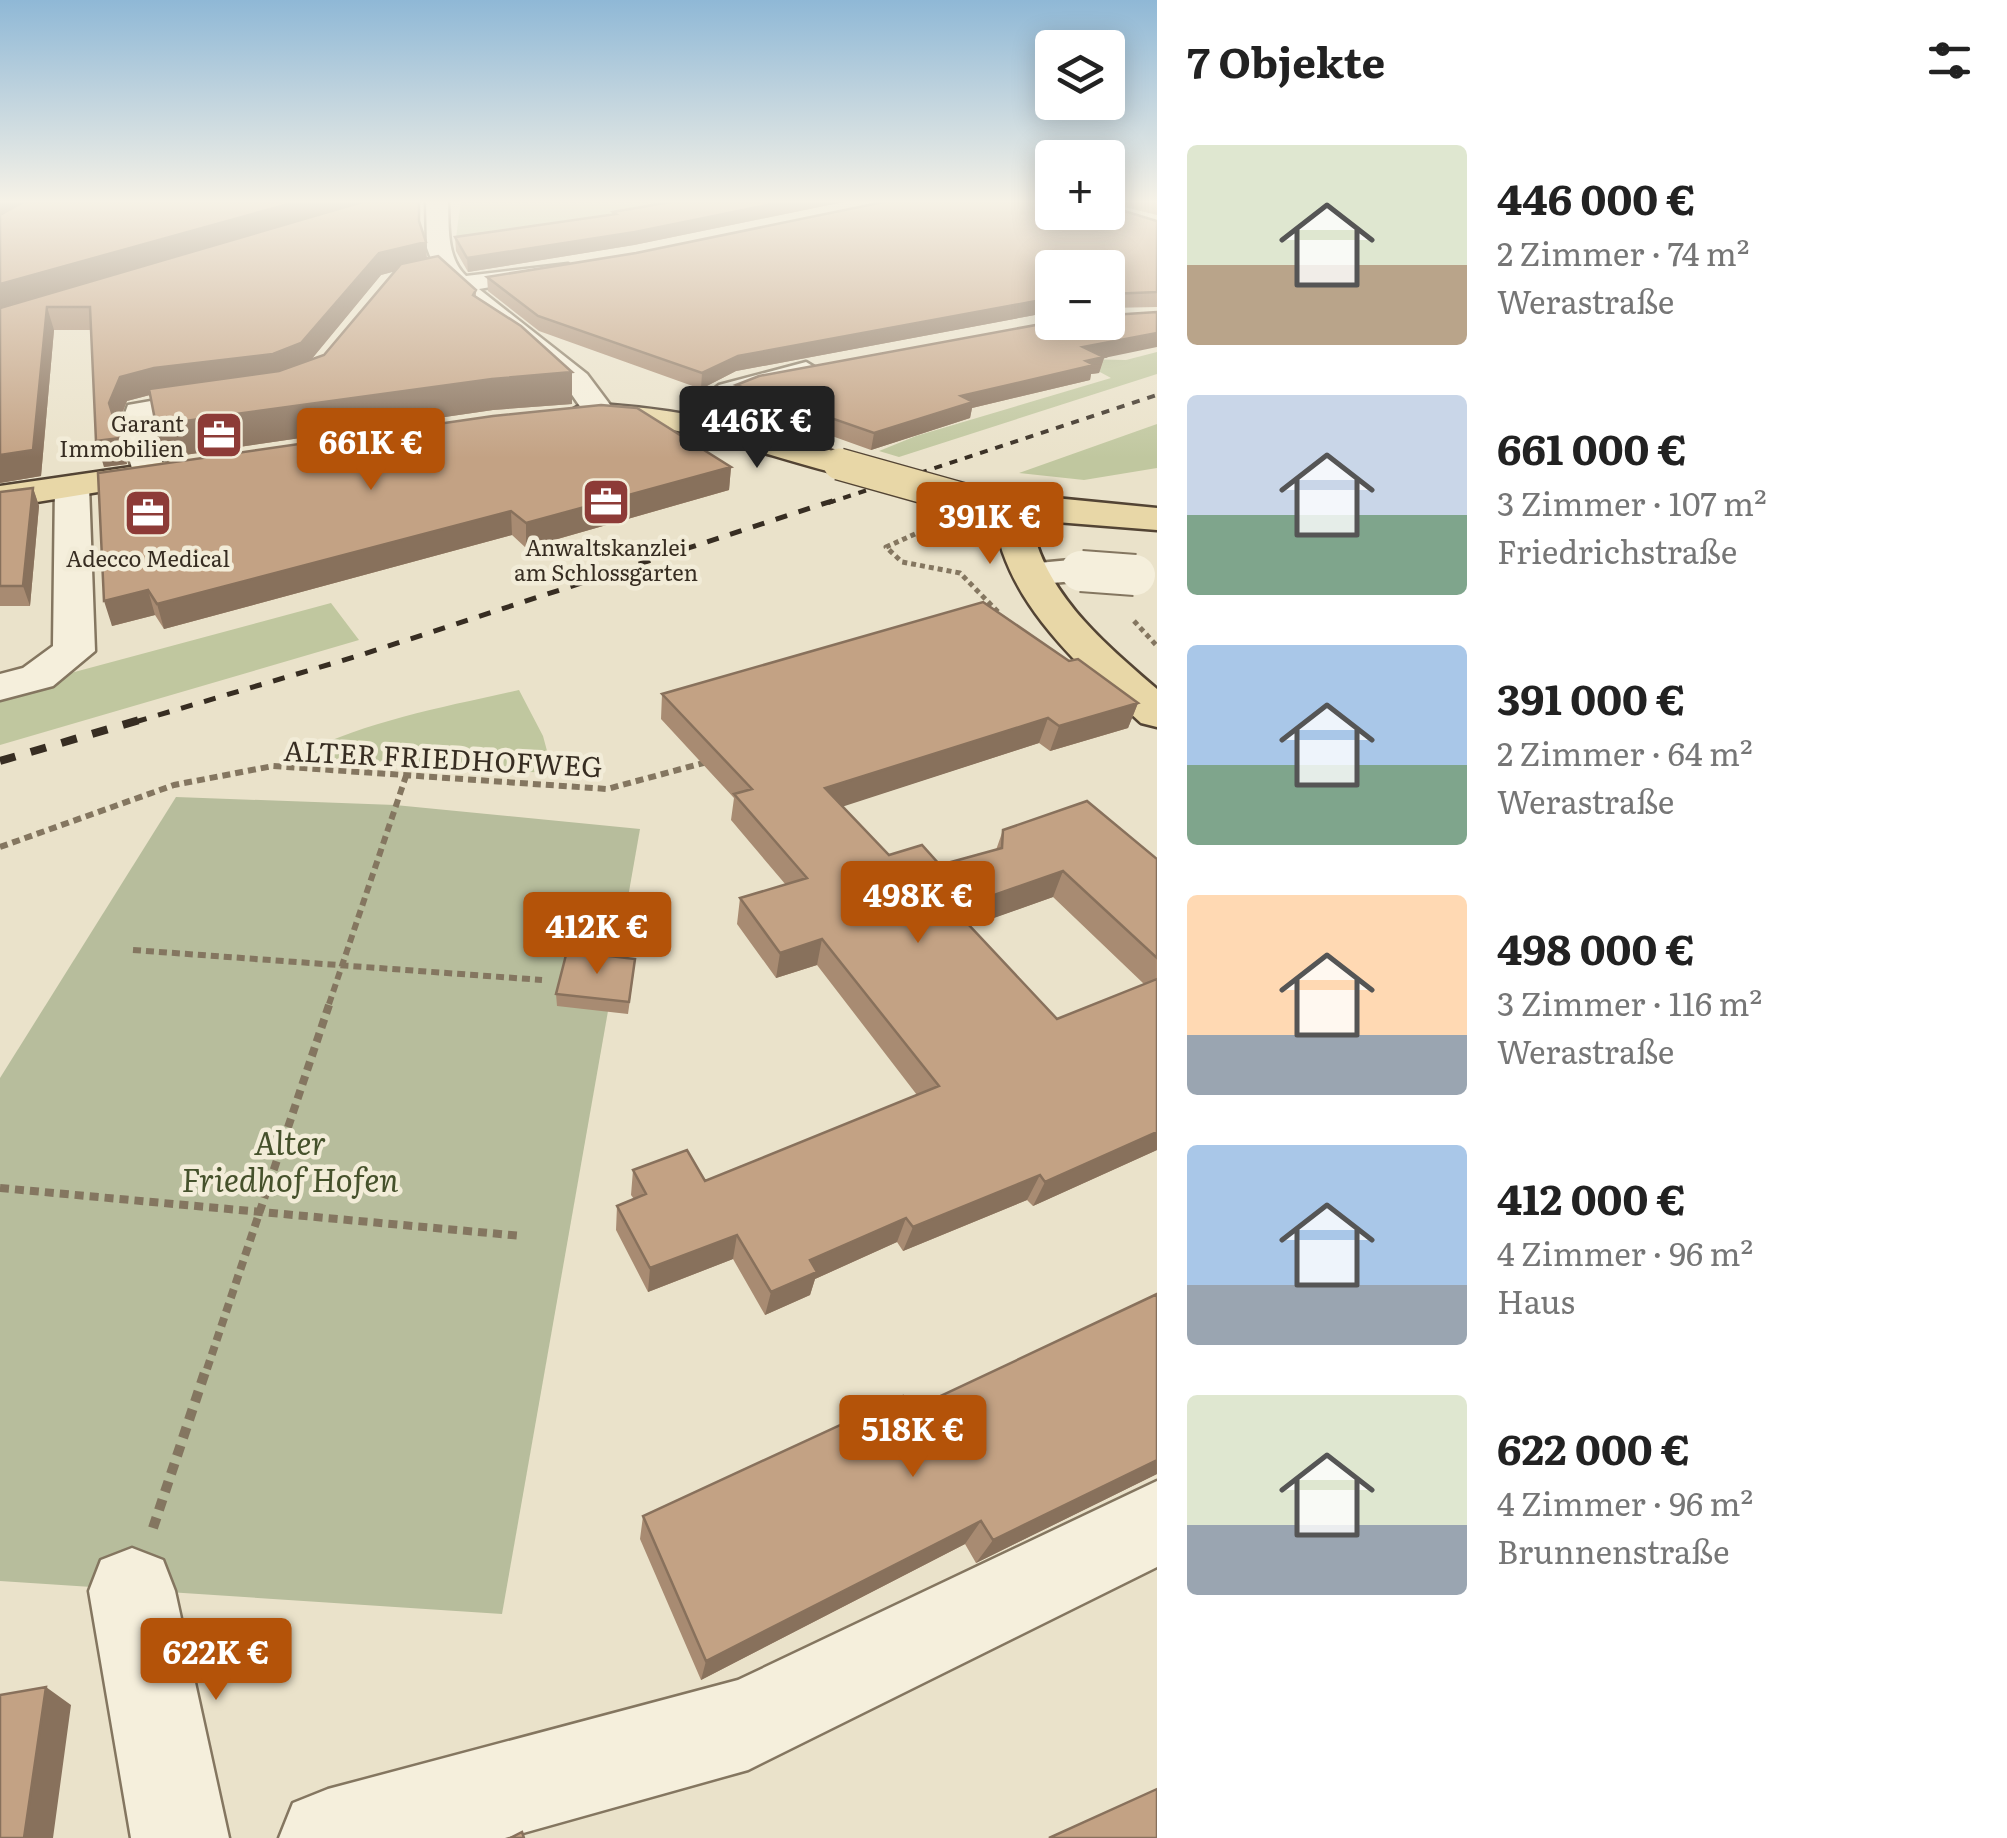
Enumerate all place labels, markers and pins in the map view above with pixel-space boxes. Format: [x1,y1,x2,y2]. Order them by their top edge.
pin: 446K € [676,386,838,471]
place label: Garant Immobilien [59,406,184,464]
pin: 661K € [290,408,452,493]
office icon: Garant Immobilien [193,409,245,461]
office icon: Anwaltskanzlei am Schlossgarten [580,476,632,528]
pin: 391K € [909,482,1071,567]
office icon: Adecco Medical [122,487,174,539]
place label: Anwaltskanzlei am Schlossgarten [514,530,698,588]
place label: Adecco Medical [66,541,230,574]
pin: 498K € [837,861,999,946]
pin: 412K € [516,892,678,977]
pin: 518K € [832,1395,994,1480]
pin: 622K € [135,1618,297,1703]

